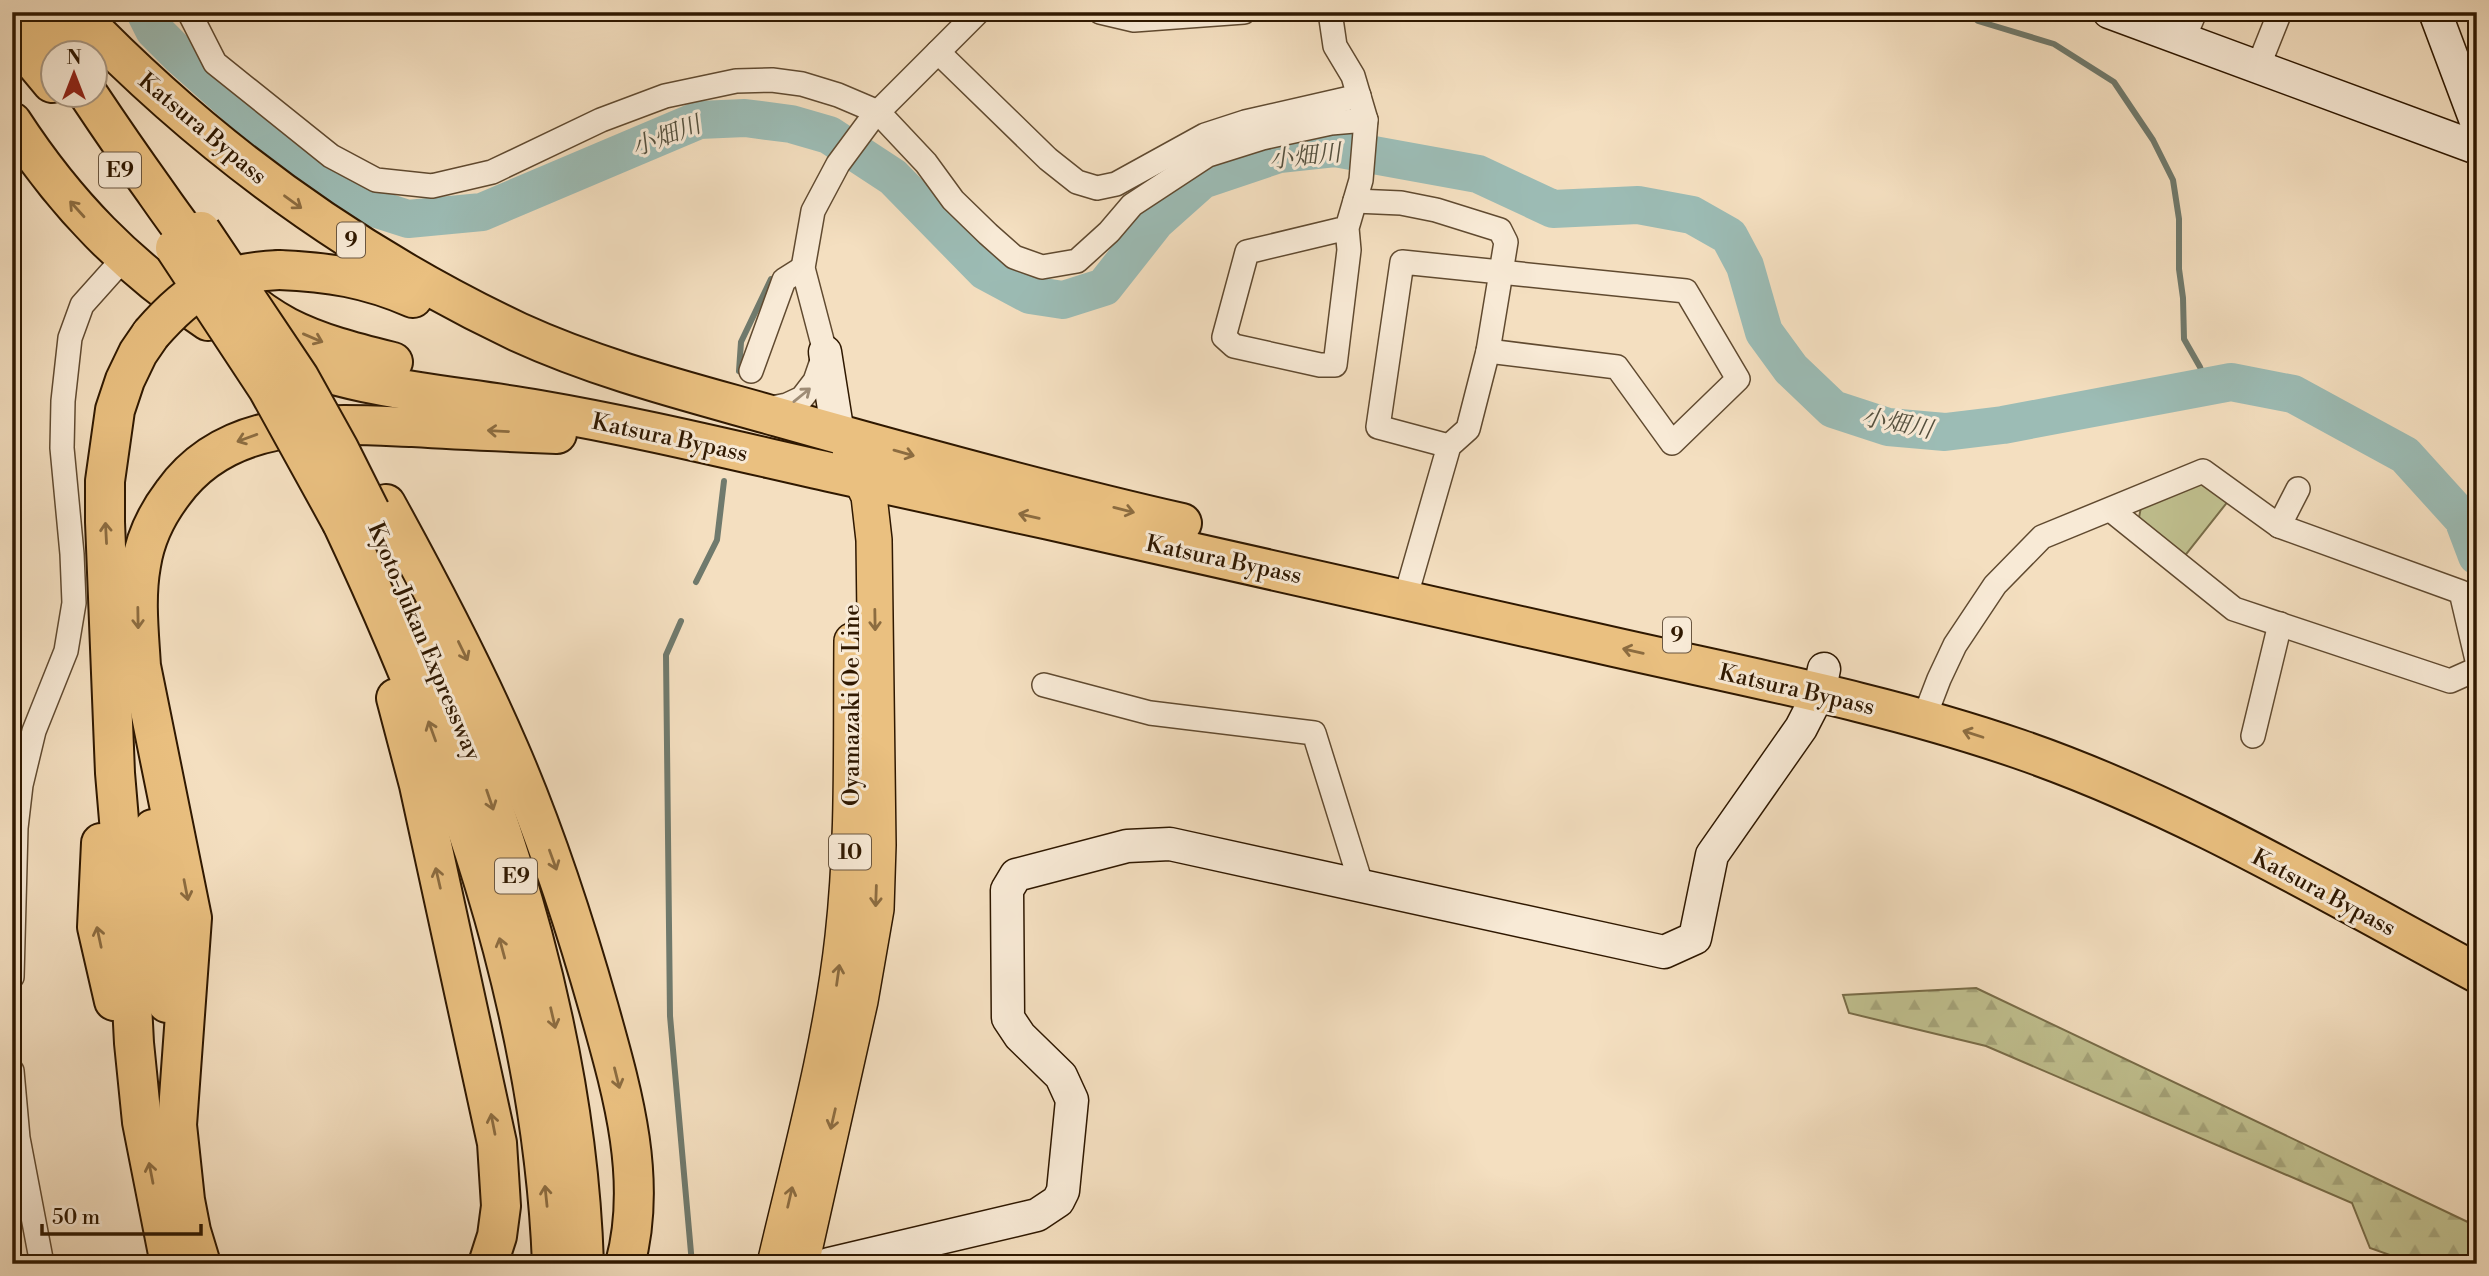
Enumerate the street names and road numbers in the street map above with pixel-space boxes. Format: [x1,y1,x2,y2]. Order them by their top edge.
street label: Katsura Bypass [133,67,272,191]
road number: E9 [99,152,141,188]
road number: 9 [337,222,365,258]
street label: Katsura Bypass [589,408,750,468]
street label: Kyoto-Jukan Expressway [361,518,487,765]
street label: Katsura Bypass [1143,530,1304,590]
street label: Oyamazaki Oe Line [838,604,866,806]
road number: 9 [1663,618,1691,652]
street label: Katsura Bypass [1716,658,1877,721]
road number: 10 [829,834,871,870]
street label: Katsura Bypass [2247,843,2400,943]
road number: E9 [495,858,537,894]

